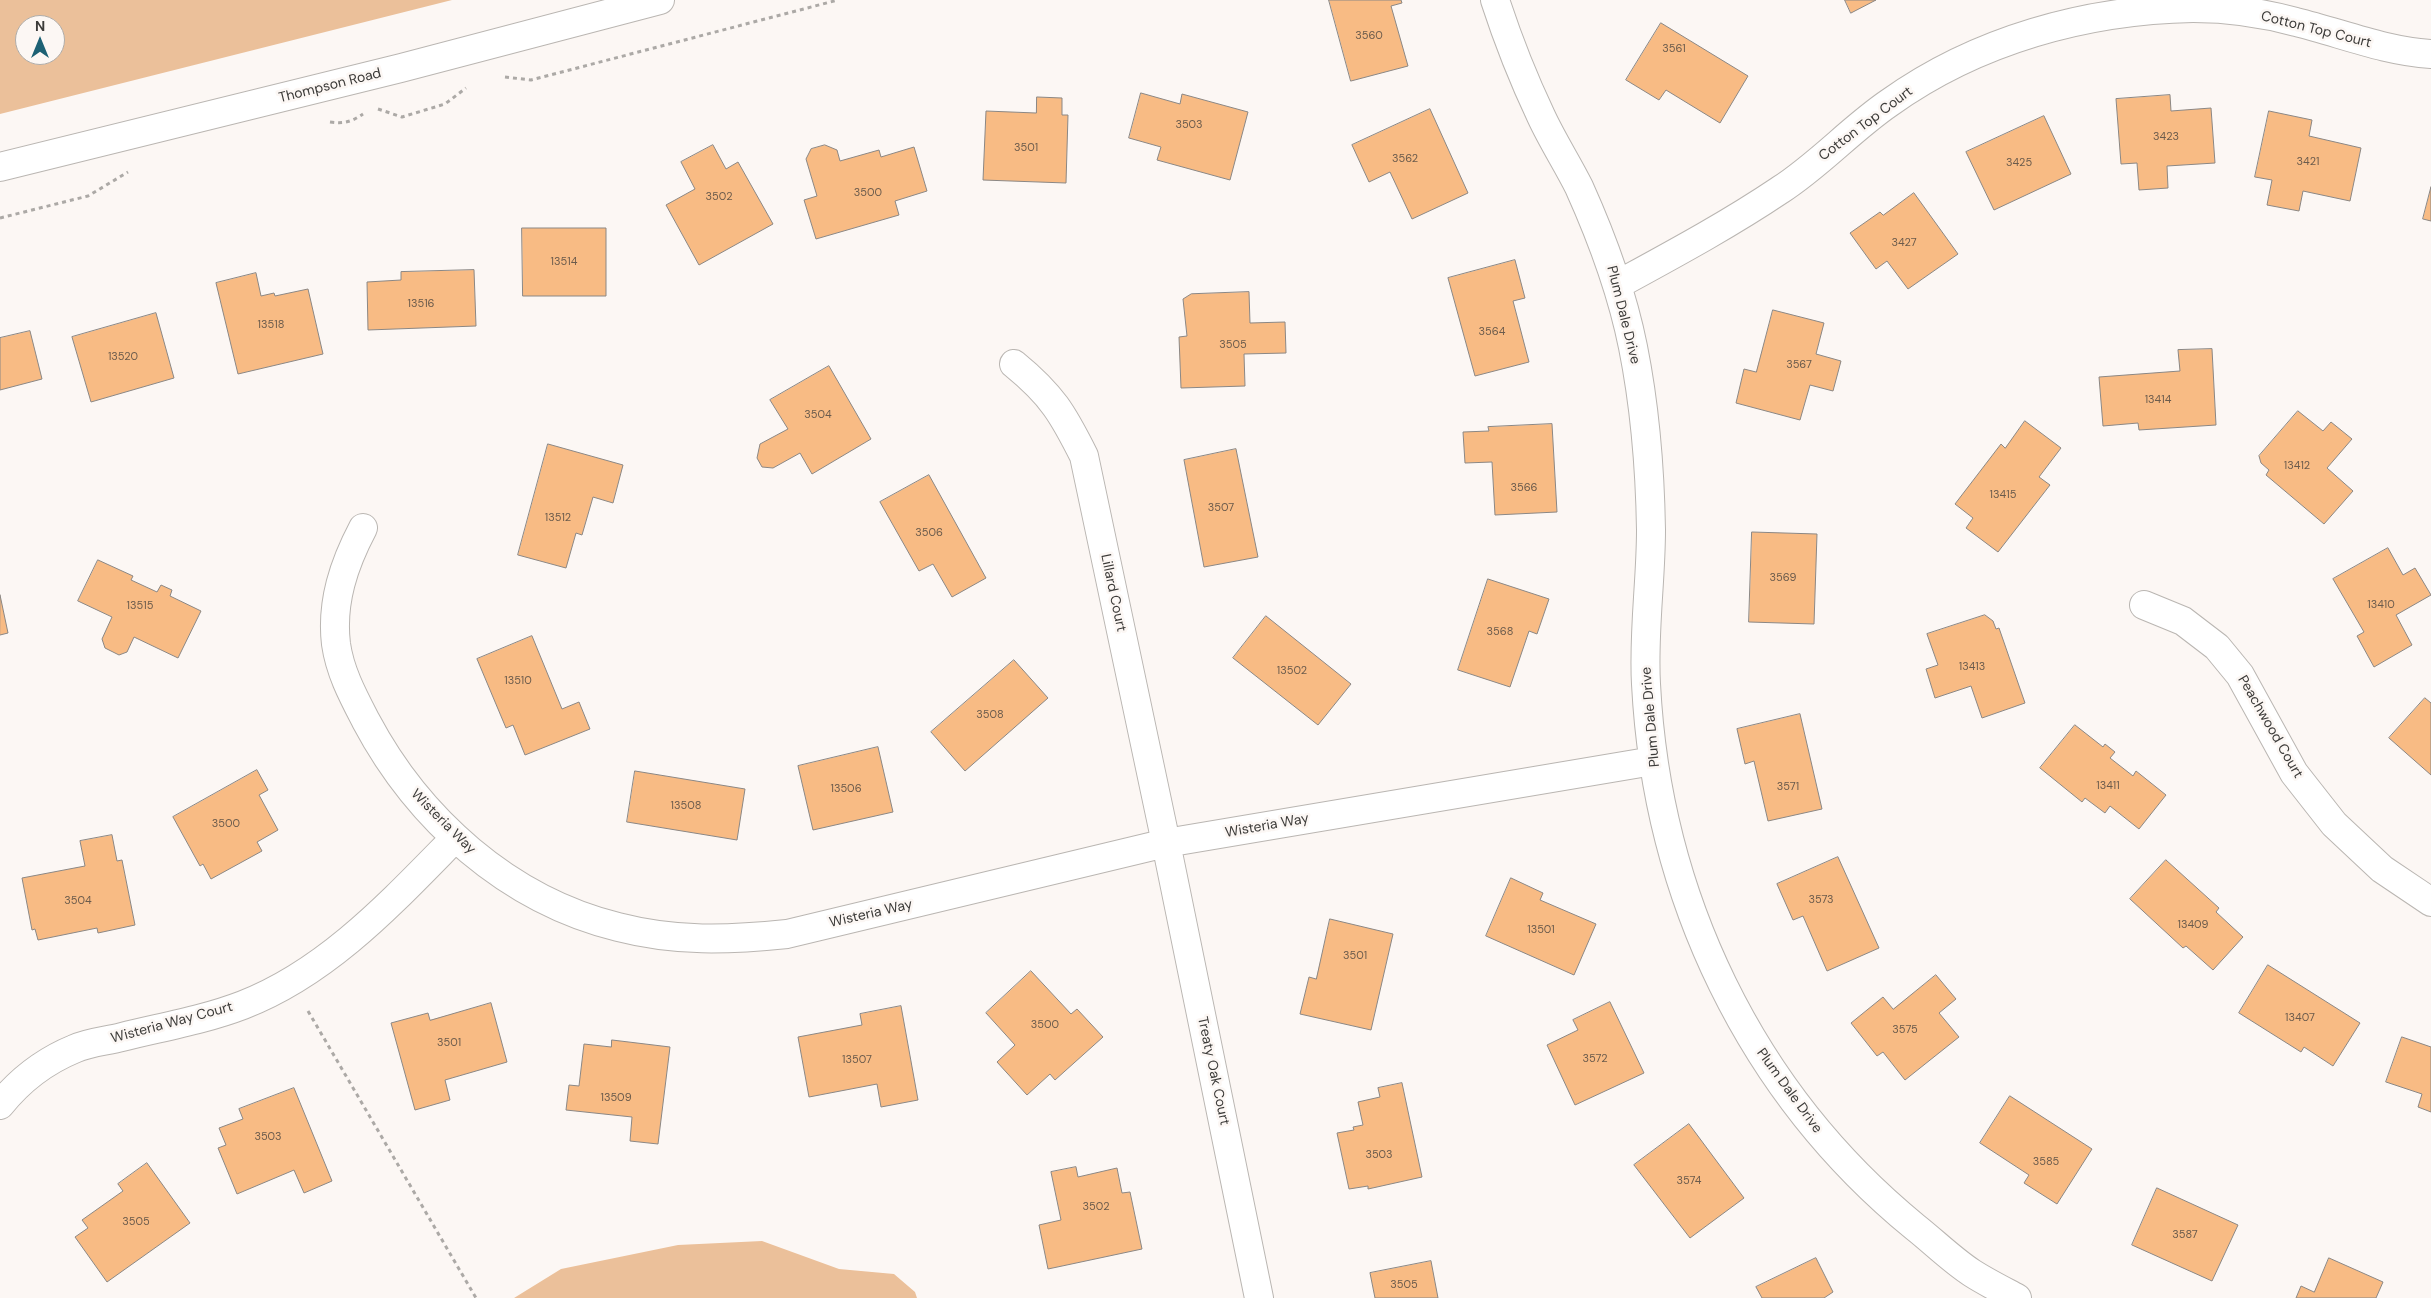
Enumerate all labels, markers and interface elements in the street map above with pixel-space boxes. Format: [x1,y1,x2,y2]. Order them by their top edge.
street label: Cotton Top Court [2259,8,2373,52]
north arrow [15,15,65,65]
text: N [35,17,45,35]
house number: 3560 [1355,29,1383,43]
house number: 3561 [1662,42,1686,56]
street label: Thompson Road [277,65,383,107]
street label: Cotton Top Court [1816,83,1916,165]
house number: 3503 [1175,118,1203,132]
house number: 3423 [2153,130,2179,144]
house number: 3501 [1014,141,1038,155]
house number: 3562 [1392,152,1418,166]
house number: 3421 [2297,155,2319,169]
house number: 3425 [2006,156,2032,170]
house number: 3500 [854,186,882,200]
house number: 3502 [706,190,732,204]
house number: 3427 [1891,236,1917,250]
house number: 13514 [551,255,577,269]
street label: Plum Dale Drive [1603,264,1643,366]
house number: 13516 [408,297,434,311]
house number: 13518 [258,318,284,332]
house number: 3564 [1479,325,1505,339]
house number: 3505 [1219,338,1247,352]
house number: 13520 [108,350,138,364]
house number: 3567 [1786,358,1812,372]
house number: 13414 [2145,393,2171,407]
house number: 3504 [804,408,832,422]
house number: 13412 [2284,459,2310,473]
house number: 3566 [1510,481,1538,495]
house number: 13415 [1990,488,2016,502]
house number: 3507 [1208,501,1234,515]
house number: 13512 [545,511,571,525]
house number: 3506 [915,526,943,540]
street label: Lillard Court [1097,553,1129,633]
house number: 3569 [1770,571,1796,585]
house number: 13410 [2367,598,2395,612]
house number: 13515 [127,599,153,613]
house number: 3568 [1487,625,1513,639]
house number: 13413 [1959,660,1985,674]
house number: 13502 [1277,664,1307,678]
street label: Plum Dale Drive [1638,666,1664,768]
street label: Peachwood Court [2234,673,2306,781]
house number: 13510 [504,674,532,688]
house number: 3508 [976,708,1004,722]
house number: 13411 [2096,779,2120,793]
house number: 3571 [1777,780,1799,794]
house number: 13506 [830,782,862,796]
street label: Wisteria Way [407,786,479,858]
house number: 13508 [671,799,701,813]
street label: Wisteria Way [1224,810,1310,842]
house number: 3500 [212,817,240,831]
house number: 3573 [1808,893,1834,907]
house number: 3504 [64,894,92,908]
street label: Wisteria Way [828,896,914,932]
house number: 13409 [2177,918,2209,932]
house number: 13501 [1527,923,1555,937]
house number: 3501 [1343,949,1367,963]
street label: Wisteria Way Court [109,999,235,1047]
house number: 13407 [2285,1011,2315,1025]
street label: Treaty Oak Court [1193,1015,1233,1127]
house number: 3500 [1031,1018,1059,1032]
house number: 3575 [1892,1023,1918,1037]
house number: 3501 [437,1036,461,1050]
street label: Plum Dale Drive [1753,1045,1825,1137]
house number: 3572 [1583,1052,1607,1066]
house number: 13507 [842,1053,872,1067]
house number: 13509 [600,1091,632,1105]
house number: 3503 [254,1130,282,1144]
house number: 3503 [1365,1148,1393,1162]
house number: 3585 [2033,1155,2059,1169]
house number: 3574 [1677,1174,1701,1188]
house number: 3502 [1083,1200,1109,1214]
house number: 3505 [122,1215,150,1229]
house number: 3587 [2172,1228,2198,1242]
house number: 3505 [1390,1278,1418,1292]

